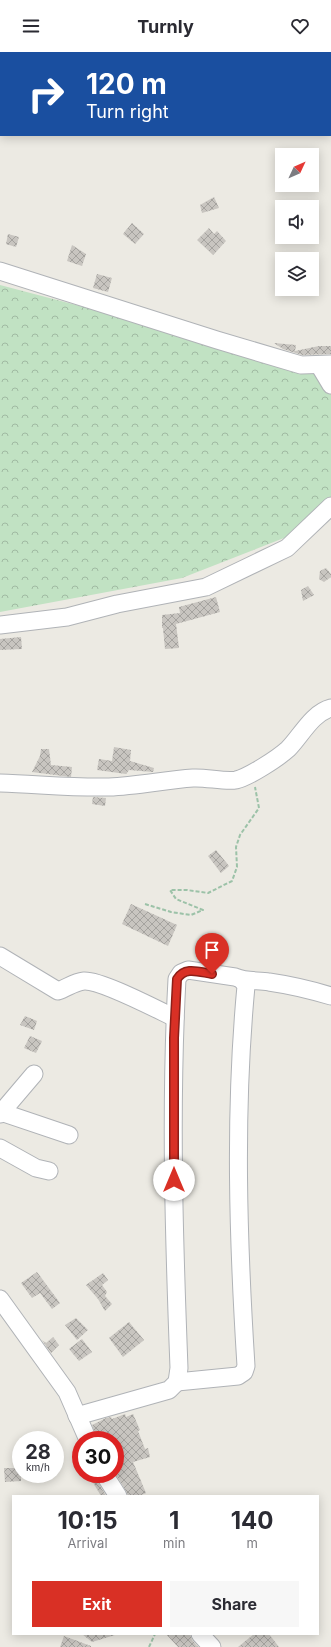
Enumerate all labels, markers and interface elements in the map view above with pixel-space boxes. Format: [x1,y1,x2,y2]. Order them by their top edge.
icon: menu [20,15,42,37]
icon: heart [289,15,311,37]
text: Turnly [137,16,194,37]
text: 120 m [86,67,167,101]
icon: right [20,68,72,120]
text: Turn right [86,101,169,122]
north arrow [275,148,319,192]
map controls [275,148,319,296]
button: sound [275,200,319,244]
button: layers [275,252,319,296]
pin [195,933,229,974]
icon: arrive [201,939,223,961]
position arrow [153,1159,195,1201]
speed limit sign: 30 [72,1431,124,1483]
text: 28 [25,1440,51,1464]
text: km/h [26,1461,50,1473]
text: 10:15 [57,1506,118,1535]
text: 1 [169,1506,179,1535]
text: 140 [231,1506,274,1535]
text: Arrival [68,1535,108,1551]
text: min [163,1535,185,1551]
text: m [246,1535,258,1551]
button: Exit [32,1581,162,1627]
button: Share [170,1581,299,1627]

